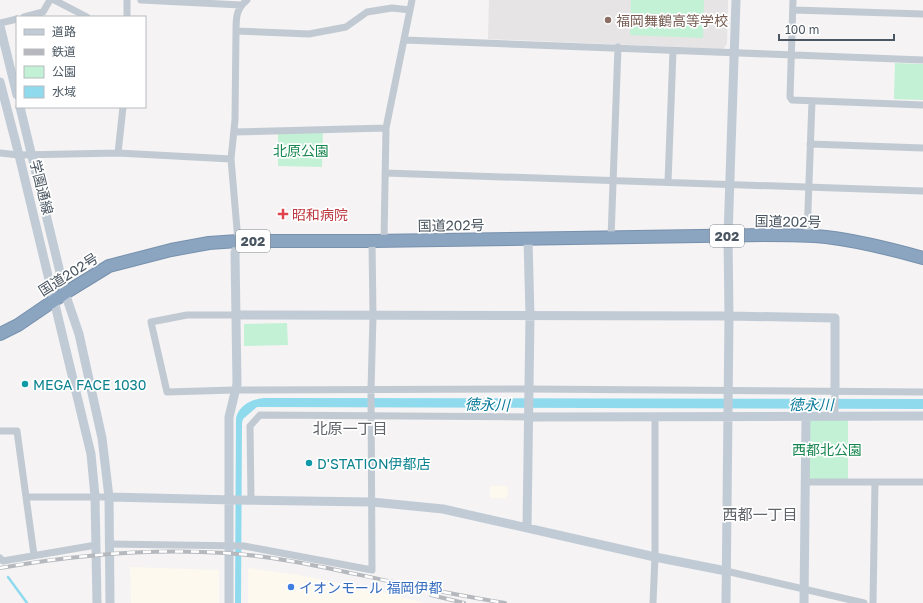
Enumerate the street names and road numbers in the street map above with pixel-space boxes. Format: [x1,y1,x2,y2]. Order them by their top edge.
street label: 学園通線 [27,158,57,216]
street label: 国道202号 [754,212,822,230]
street label: 国道202号 [417,216,485,234]
road number: 202 [710,225,744,247]
road number: 202 [236,230,270,252]
street label: 国道202号 [35,249,101,299]

